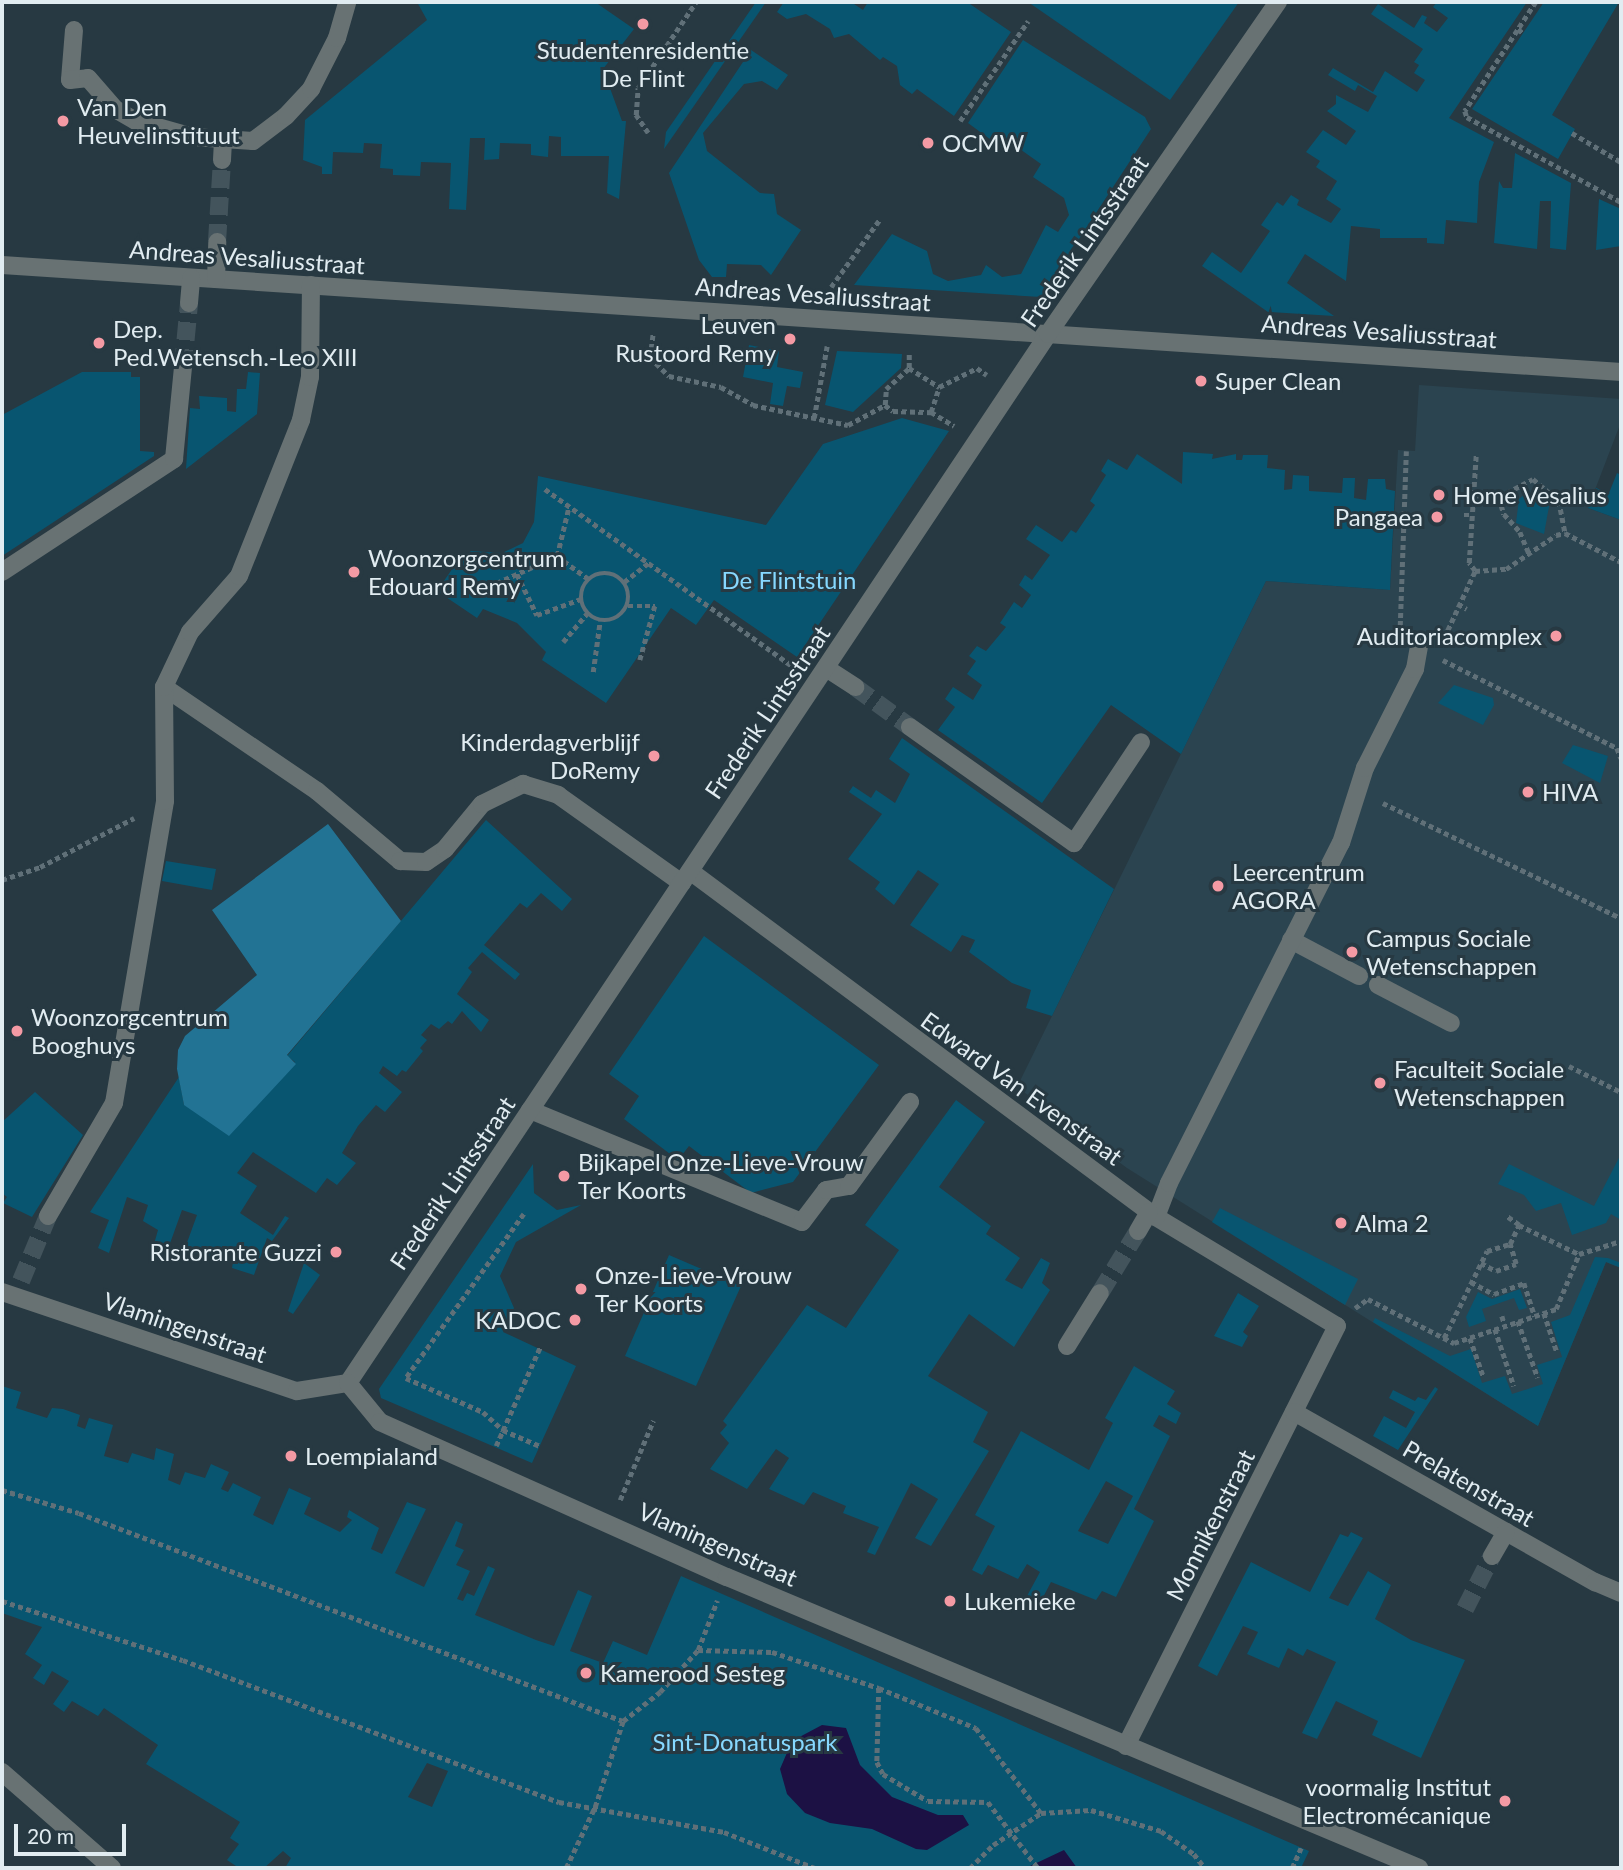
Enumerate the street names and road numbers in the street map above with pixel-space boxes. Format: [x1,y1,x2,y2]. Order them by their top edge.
street label: Frederik Lintsstraat [1014,150,1154,332]
street label: Andreas Vesaliusstraat [128,234,366,280]
street label: Andreas Vesaliusstraat [694,271,932,317]
street label: Andreas Vesaliusstraat [1260,308,1498,354]
street label: Frederik Lintsstraat [698,620,836,804]
street label: Edward Van Evenstraat [915,1005,1129,1171]
street label: Frederik Lintsstraat [383,1091,521,1275]
street label: Vlamingenstraat [100,1286,270,1368]
street label: Prelatenstraat [1398,1434,1540,1532]
street label: Monnikenstraat [1160,1445,1260,1605]
street label: Vlamingenstraat [634,1496,802,1592]

